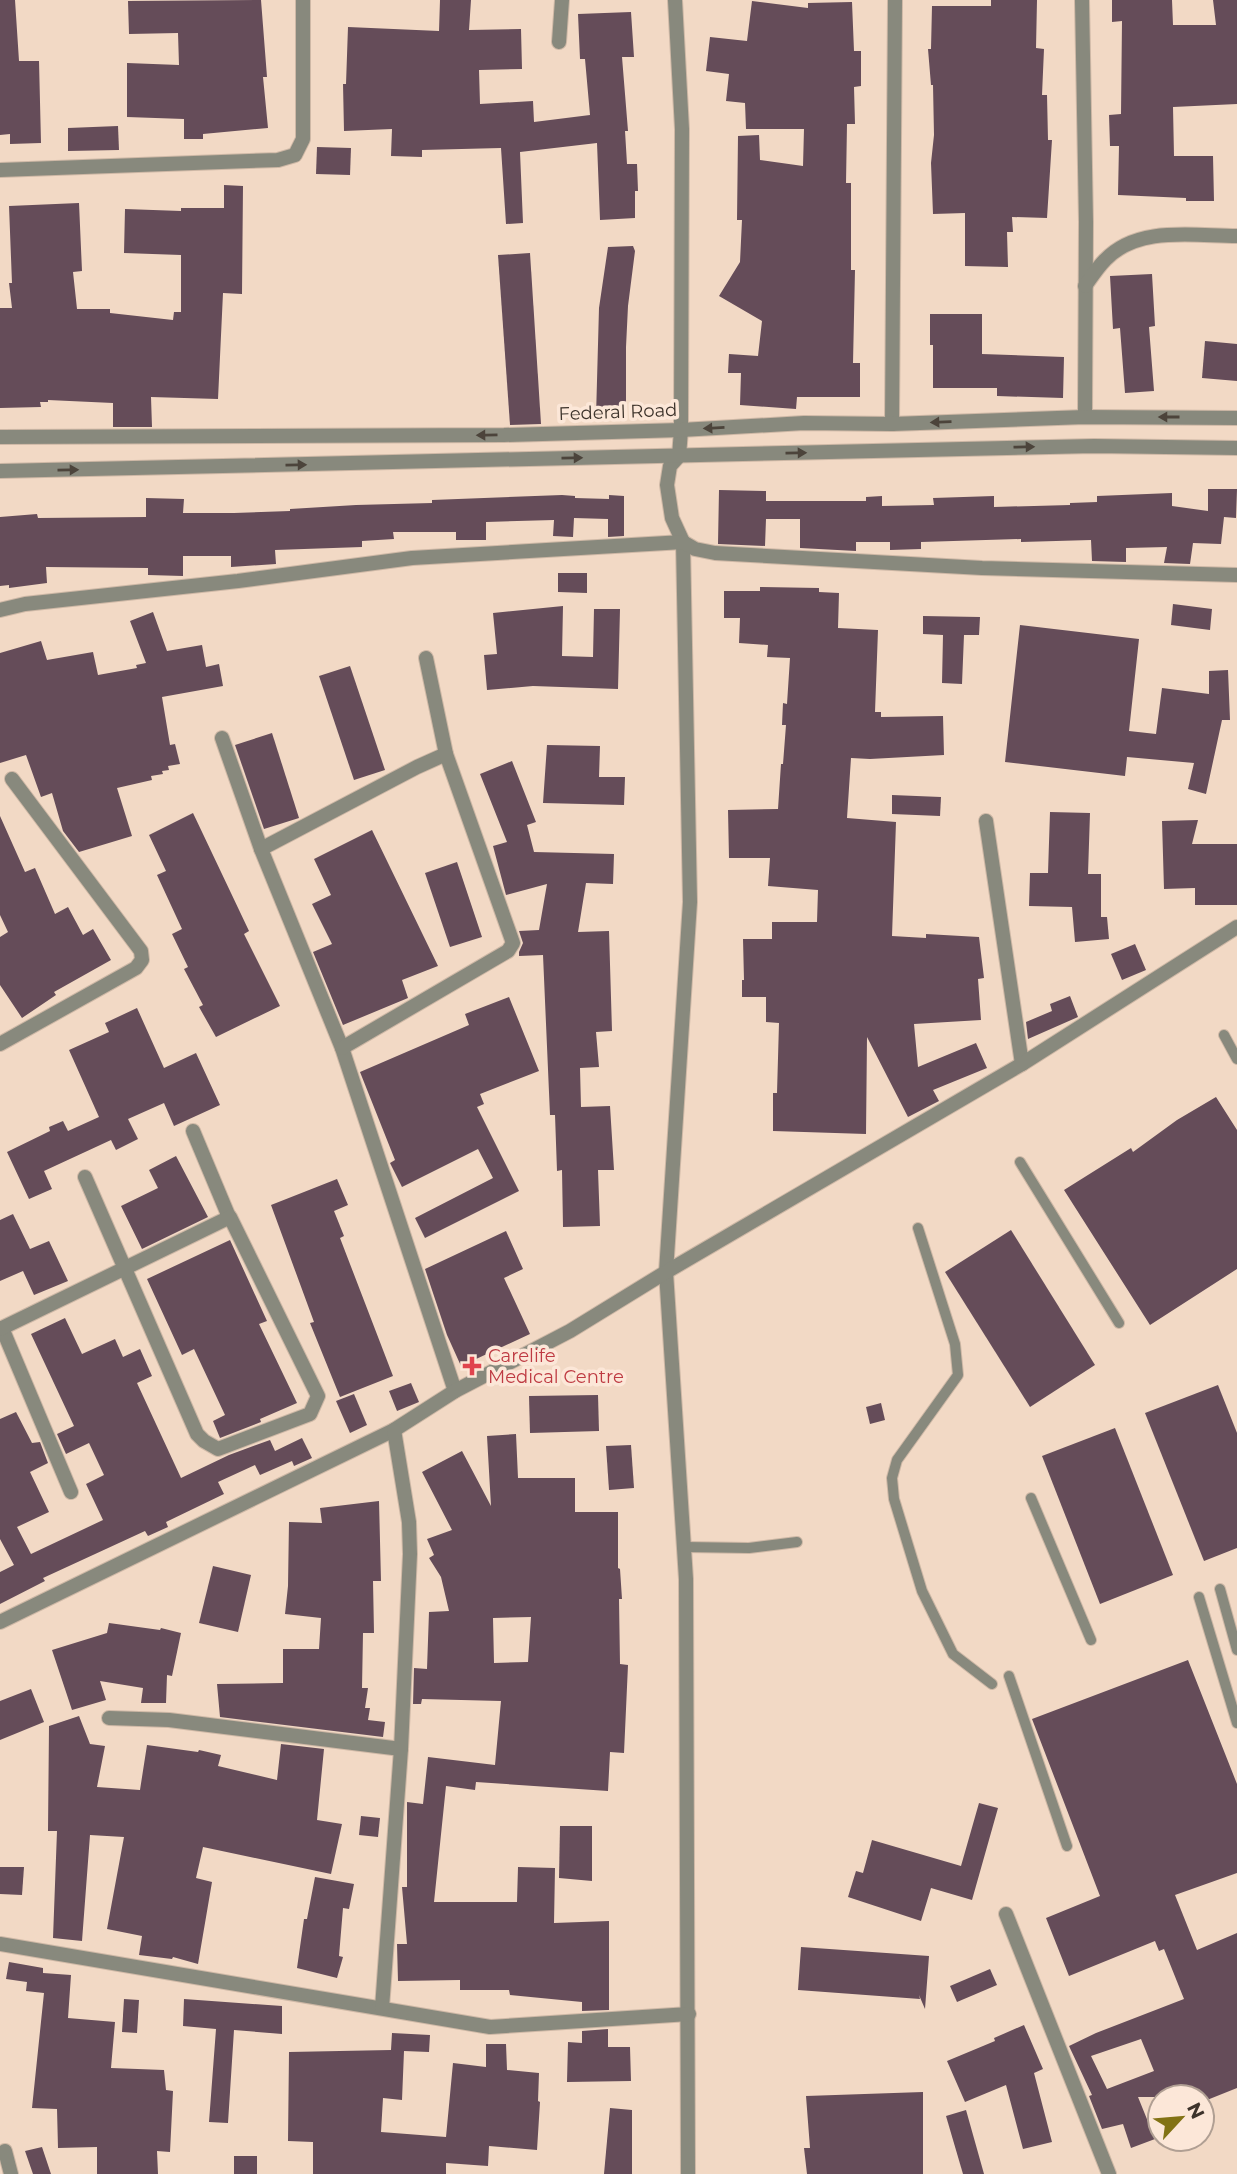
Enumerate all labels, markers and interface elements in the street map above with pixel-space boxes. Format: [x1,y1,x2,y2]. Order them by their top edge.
street label: Federal Road [558,399,678,425]
one-way arrow [1158,411,1180,423]
one-way arrow [930,416,952,428]
one-way arrow [703,423,725,434]
one-way arrow [475,429,497,441]
one-way arrow [1013,442,1035,453]
one-way arrow [786,447,808,458]
one-way arrow [561,452,583,464]
one-way arrow [285,459,307,471]
one-way arrow [57,465,79,476]
place label: Carelife Medical Centre [488,1345,624,1388]
marker: Carelife Medical Centre [462,1356,482,1376]
north arrow [1146,2083,1216,2153]
text: N [1182,2099,1210,2123]

